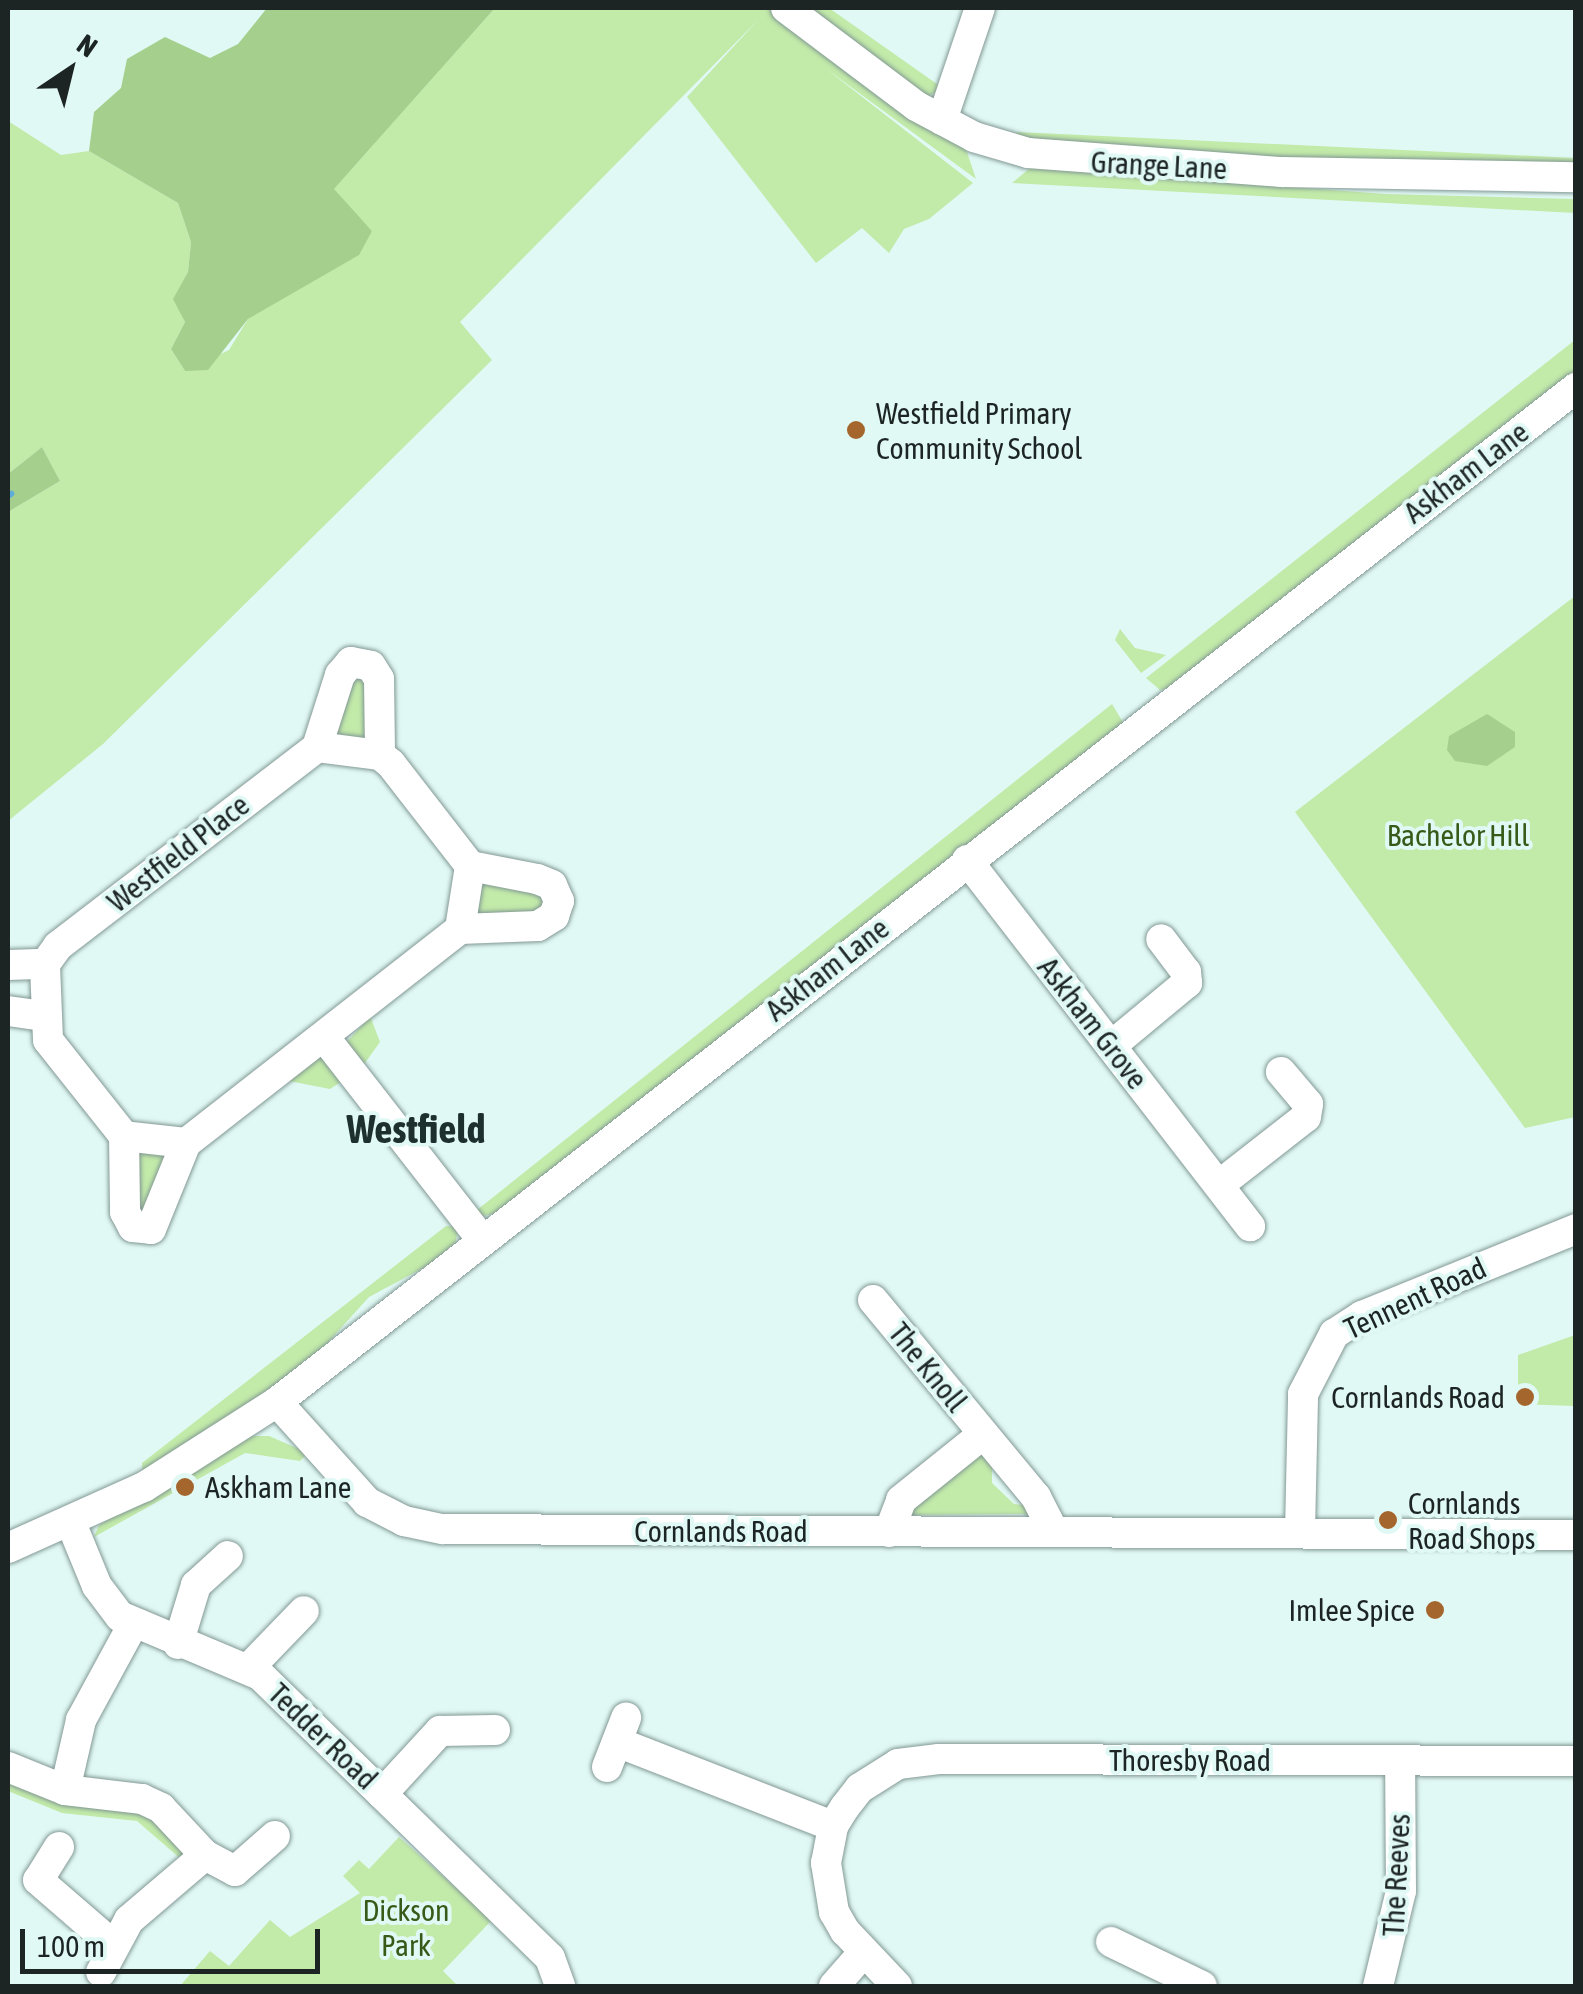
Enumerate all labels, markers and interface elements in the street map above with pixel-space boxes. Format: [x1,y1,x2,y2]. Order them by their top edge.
north arrow [20,20,120,120]
text: N [71,28,103,63]
street label: Grange Lane [1090,143,1228,187]
place label: Westfield Primary Community School [876,395,1082,466]
street label: Askham Lane [1397,414,1535,530]
marker: Westfield Primary Community School [845,419,867,441]
street label: Westfield Place [100,787,256,919]
park label: Bachelor Hill [1387,817,1529,853]
street label: Askham Lane [758,910,896,1028]
street label: Askham Grove [1031,950,1155,1096]
district label: Westfield [346,1105,486,1153]
street label: Tennent Road [1338,1250,1492,1346]
street label: The Knoll [881,1315,975,1419]
place label: Cornlands Road [1331,1379,1505,1415]
marker: Cornlands Road [1514,1386,1536,1408]
place label: Askham Lane [205,1469,351,1505]
marker: Askham Lane [174,1476,196,1498]
place label: Cornlands Road Shops [1408,1485,1535,1556]
marker: Cornlands Road Shops [1377,1509,1399,1531]
street label: Cornlands Road [634,1513,808,1549]
place label: Imlee Spice [1288,1592,1415,1628]
marker: Imlee Spice [1424,1599,1446,1621]
street label: Tedder Road [261,1675,385,1797]
street label: Thoresby Road [1109,1742,1271,1778]
street label: The Reeves [1375,1813,1417,1937]
park label: Dickson Park [362,1892,450,1962]
scale bar [25,1909,325,1971]
text: 100 m [37,1929,105,1963]

